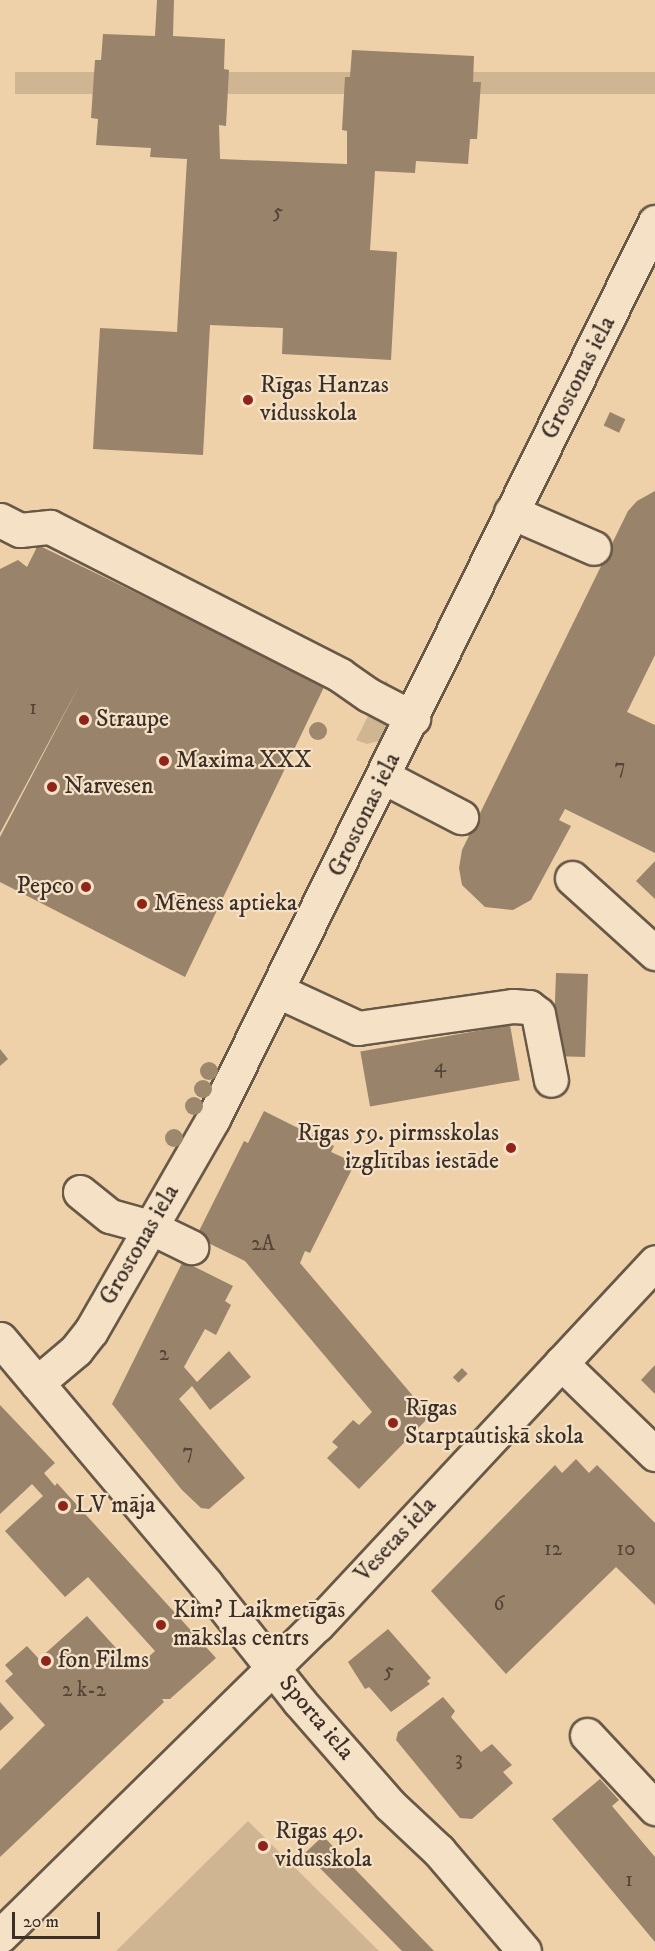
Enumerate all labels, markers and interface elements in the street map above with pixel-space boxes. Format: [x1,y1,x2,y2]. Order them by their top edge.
house number: 5 [273,199,283,225]
street label: Grostonas iela [536,312,622,444]
place label: Rīgas Hanzas vidusskola [260,372,389,428]
marker: Rīgas Hanzas vidusskola [241,393,255,407]
house number: 1 [29,695,37,721]
place label: Straupe [96,706,169,734]
marker: Straupe [77,713,91,727]
place label: Maxima XXX [176,747,312,775]
street label: Grostonas iela [323,748,407,882]
marker: Maxima XXX [157,754,171,768]
house number: 7 [614,754,626,780]
place label: Narvesen [64,773,154,801]
marker: Narvesen [45,780,59,794]
place label: Pepco [16,873,74,901]
marker: Pepco [79,880,93,894]
place label: Mēness aptieka [154,890,297,918]
marker: Mēness aptieka [135,897,149,911]
house number: 4 [434,1053,446,1079]
place label: Rīgas 59. pirmsskolas izglītības iestāde [297,1120,499,1176]
marker: Rīgas 59. pirmsskolas izglītības iestāde [504,1141,518,1155]
street label: Grostonas iela [94,1180,186,1310]
house number: 2A [251,1231,275,1257]
house number: 2 [159,1341,169,1367]
place label: Rīgas Starptautiskā skola [405,1395,584,1451]
marker: Rīgas Starptautiskā skola [386,1416,400,1430]
house number: 7 [182,1439,194,1465]
street label: Vesetas iela [349,1491,443,1589]
place label: LV māja [75,1492,155,1520]
marker: LV māja [56,1499,70,1513]
house number: 12 [544,1536,562,1562]
house number: 10 [617,1536,635,1562]
house number: 6 [494,1591,504,1617]
place label: Kim? Laikmetīgās mākslas centrs [173,1597,345,1653]
marker: Kim? Laikmetīgās mākslas centrs [154,1618,168,1632]
place label: fon Films [58,1647,149,1675]
marker: fon Films [39,1654,53,1668]
house number: 5 [384,1658,394,1684]
street label: Sporta iela [272,1670,360,1766]
house number: 2 k-2 [62,1677,106,1703]
house number: 3 [455,1746,463,1772]
place label: Rīgas 49. vidusskola [275,1818,372,1874]
marker: Rīgas 49. vidusskola [256,1839,270,1853]
house number: 1 [625,1867,633,1893]
scale bar [15,1900,104,1938]
text: 20 m [23,1911,59,1933]

